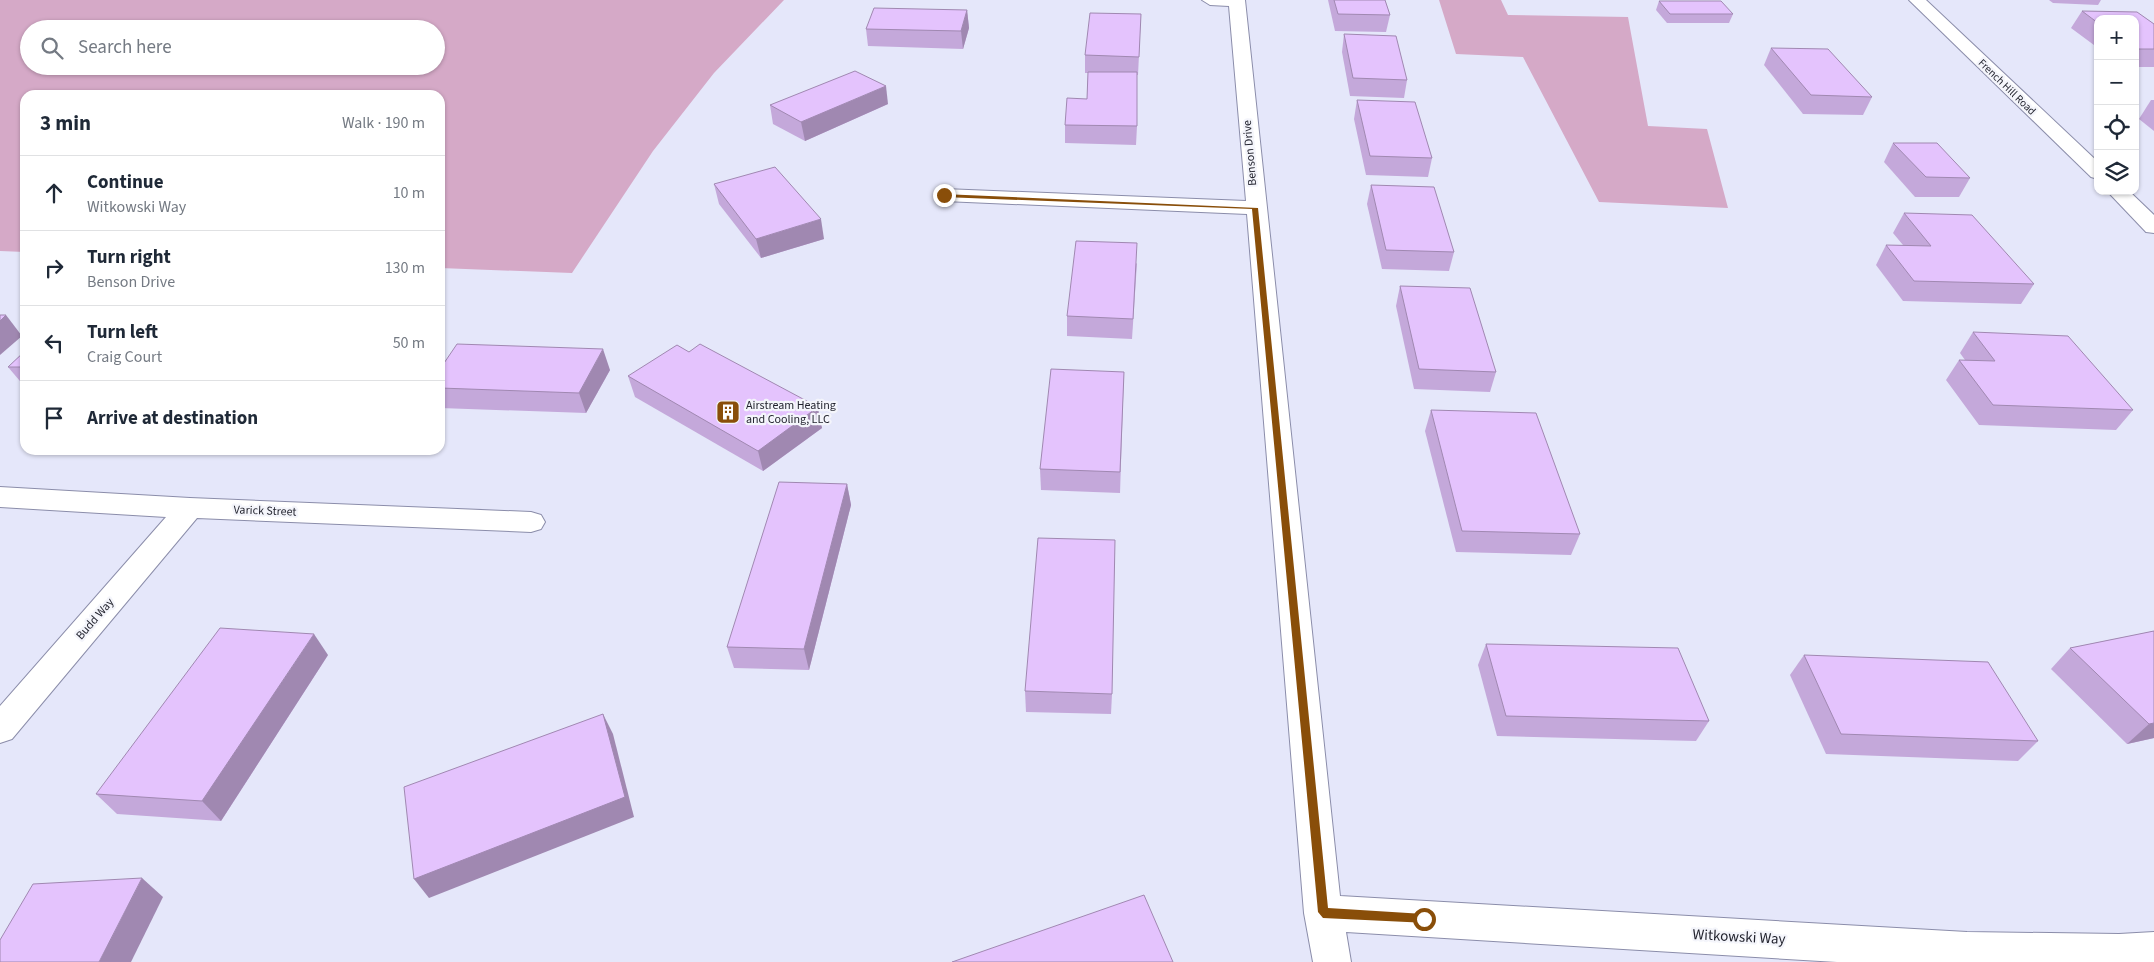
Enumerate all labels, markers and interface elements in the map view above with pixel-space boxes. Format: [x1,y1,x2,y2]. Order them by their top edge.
map controls [2094,15,2139,195]
button: + [2094,15,2139,60]
search box [20,20,445,75]
icon: search [38,34,66,62]
text: Search here [78,34,172,61]
street label: French Hill Road [1975,56,2039,118]
button: − [2094,60,2139,105]
button: locate [2094,105,2139,150]
text: 3 min [40,108,91,138]
text: Walk · 190 m [342,112,425,134]
street label: Benson Drive [1239,119,1261,187]
button: layers [2094,150,2139,195]
text: Continue [87,169,164,196]
icon: ahead [40,179,68,207]
text: 10 m [393,182,425,204]
route end [933,184,956,207]
text: Witkowski Way [87,196,186,218]
text: Turn right [87,244,171,271]
icon: right [40,254,68,282]
text: 130 m [385,257,425,279]
text: Benson Drive [87,271,175,293]
text: Turn left [87,319,158,346]
icon: left [40,329,68,357]
text: 50 m [393,332,425,354]
text: Craig Court [87,346,162,368]
place label: Airstream Heating and Cooling, LLC [746,397,836,428]
building icon: Airstream Heating and Cooling, LLC [715,399,741,425]
icon: arrive [40,404,68,432]
text: Arrive at destination [87,405,258,432]
street label: Varick Street [233,501,297,521]
street label: Budd Way [72,594,118,644]
route start [1413,908,1436,931]
street label: Witkowski Way [1692,924,1786,950]

